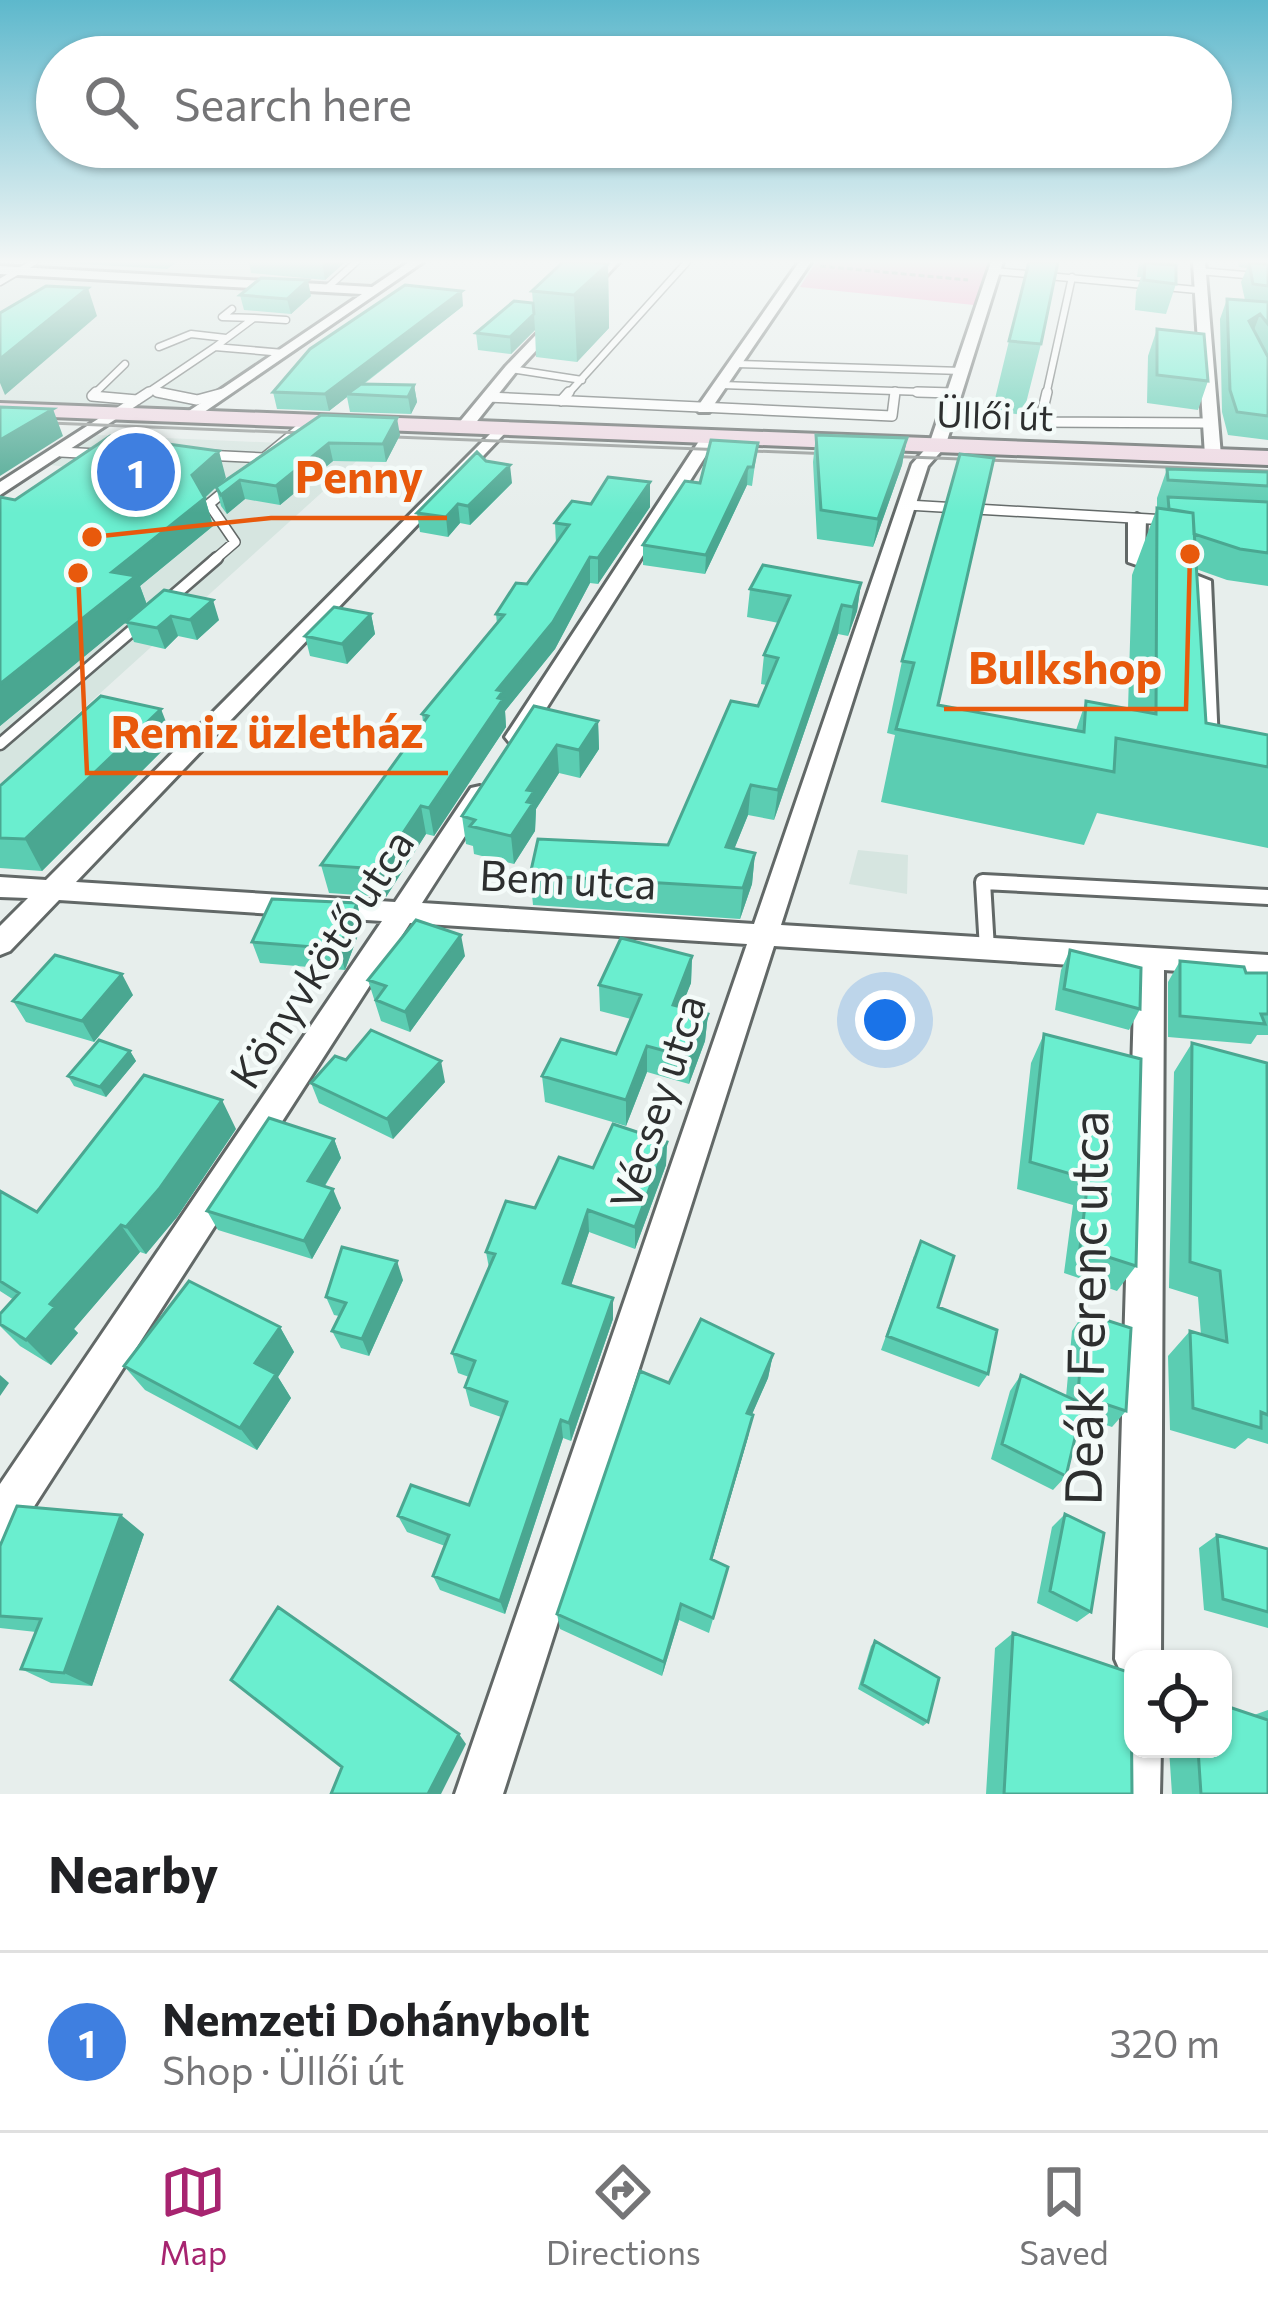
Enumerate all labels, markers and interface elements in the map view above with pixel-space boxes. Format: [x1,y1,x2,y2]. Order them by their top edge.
search box [36,36,1232,168]
icon: search [78,69,144,135]
text: Search here [174,75,412,130]
street label: Üllői út [936,390,1054,438]
pin: 1 [97,427,175,517]
callout: Penny [271,437,447,518]
text: Penny [295,447,424,502]
callout: Bulkshop [944,628,1186,709]
text: Bulkshop [968,638,1162,693]
callout: Remiz üzletház [87,692,448,773]
text: Remiz üzletház [110,702,424,757]
street label: Könyvkötő utca [217,819,423,1097]
street label: Bem utca [478,847,658,909]
street label: Vécsey utca [597,988,715,1215]
your location [855,990,915,1050]
street label: Deák Ferenc utca [1050,1110,1119,1506]
map controls [1124,1650,1232,1758]
button: locate [1124,1650,1232,1758]
text: Nearby [48,1841,218,1904]
text: Nemzeti Dohánybolt [162,1990,590,2045]
text: 1 [78,2018,96,2066]
text: 320 m [1109,2018,1220,2066]
text: Shop · Üllői út [162,2045,405,2093]
tab: Map [159,2159,227,2272]
tab: Directions [546,2159,701,2272]
tab: Saved [1020,2159,1109,2272]

